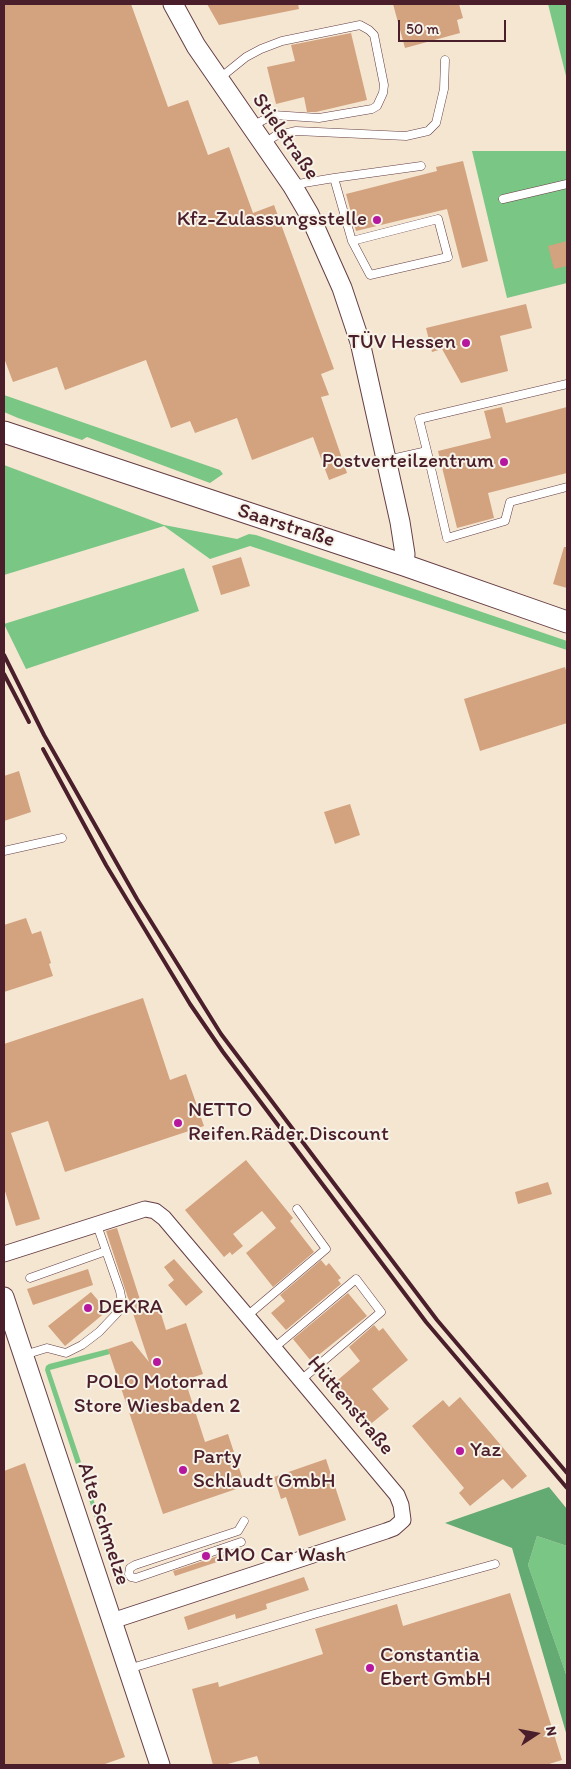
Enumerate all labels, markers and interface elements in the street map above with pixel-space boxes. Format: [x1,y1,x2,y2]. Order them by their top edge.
scale bar [401,10,508,42]
text: 50 m [406,20,439,38]
street label: Stielstraße [246,89,324,185]
place label: Kfz-Zulassungsstelle [177,207,367,233]
marker: Kfz-Zulassungsstelle [371,214,383,226]
place label: TÜV Hessen [348,330,456,356]
marker: TÜV Hessen [460,337,472,349]
place label: Postverteilzentrum [322,449,494,475]
marker: Postverteilzentrum [498,456,510,468]
street label: Saarstraße [234,498,338,554]
place label: NETTO Reifen.Räder.Discount [188,1098,389,1148]
marker: NETTO Reifen.Räder.Discount [172,1117,184,1129]
place label: DEKRA [98,1295,163,1321]
marker: DEKRA [82,1302,94,1314]
street label: Hüttenstraße [301,1351,399,1461]
marker: POLO Motorrad Store Wiesbaden 2 [151,1356,163,1368]
place label: POLO Motorrad Store Wiesbaden 2 [74,1370,240,1420]
place label: Yaz [470,1438,501,1464]
place label: Party Schlaudt GmbH [193,1445,336,1495]
marker: Yaz [454,1445,466,1457]
street label: Alte Schmelze [71,1459,135,1589]
marker: Party Schlaudt GmbH [177,1464,189,1476]
place label: IMO Car Wash [216,1543,346,1569]
marker: IMO Car Wash [200,1550,212,1562]
place label: Constantia Ebert GmbH [380,1643,491,1693]
marker: Constantia Ebert GmbH [364,1662,376,1674]
north arrow [511,1709,561,1759]
text: N [542,1725,560,1737]

